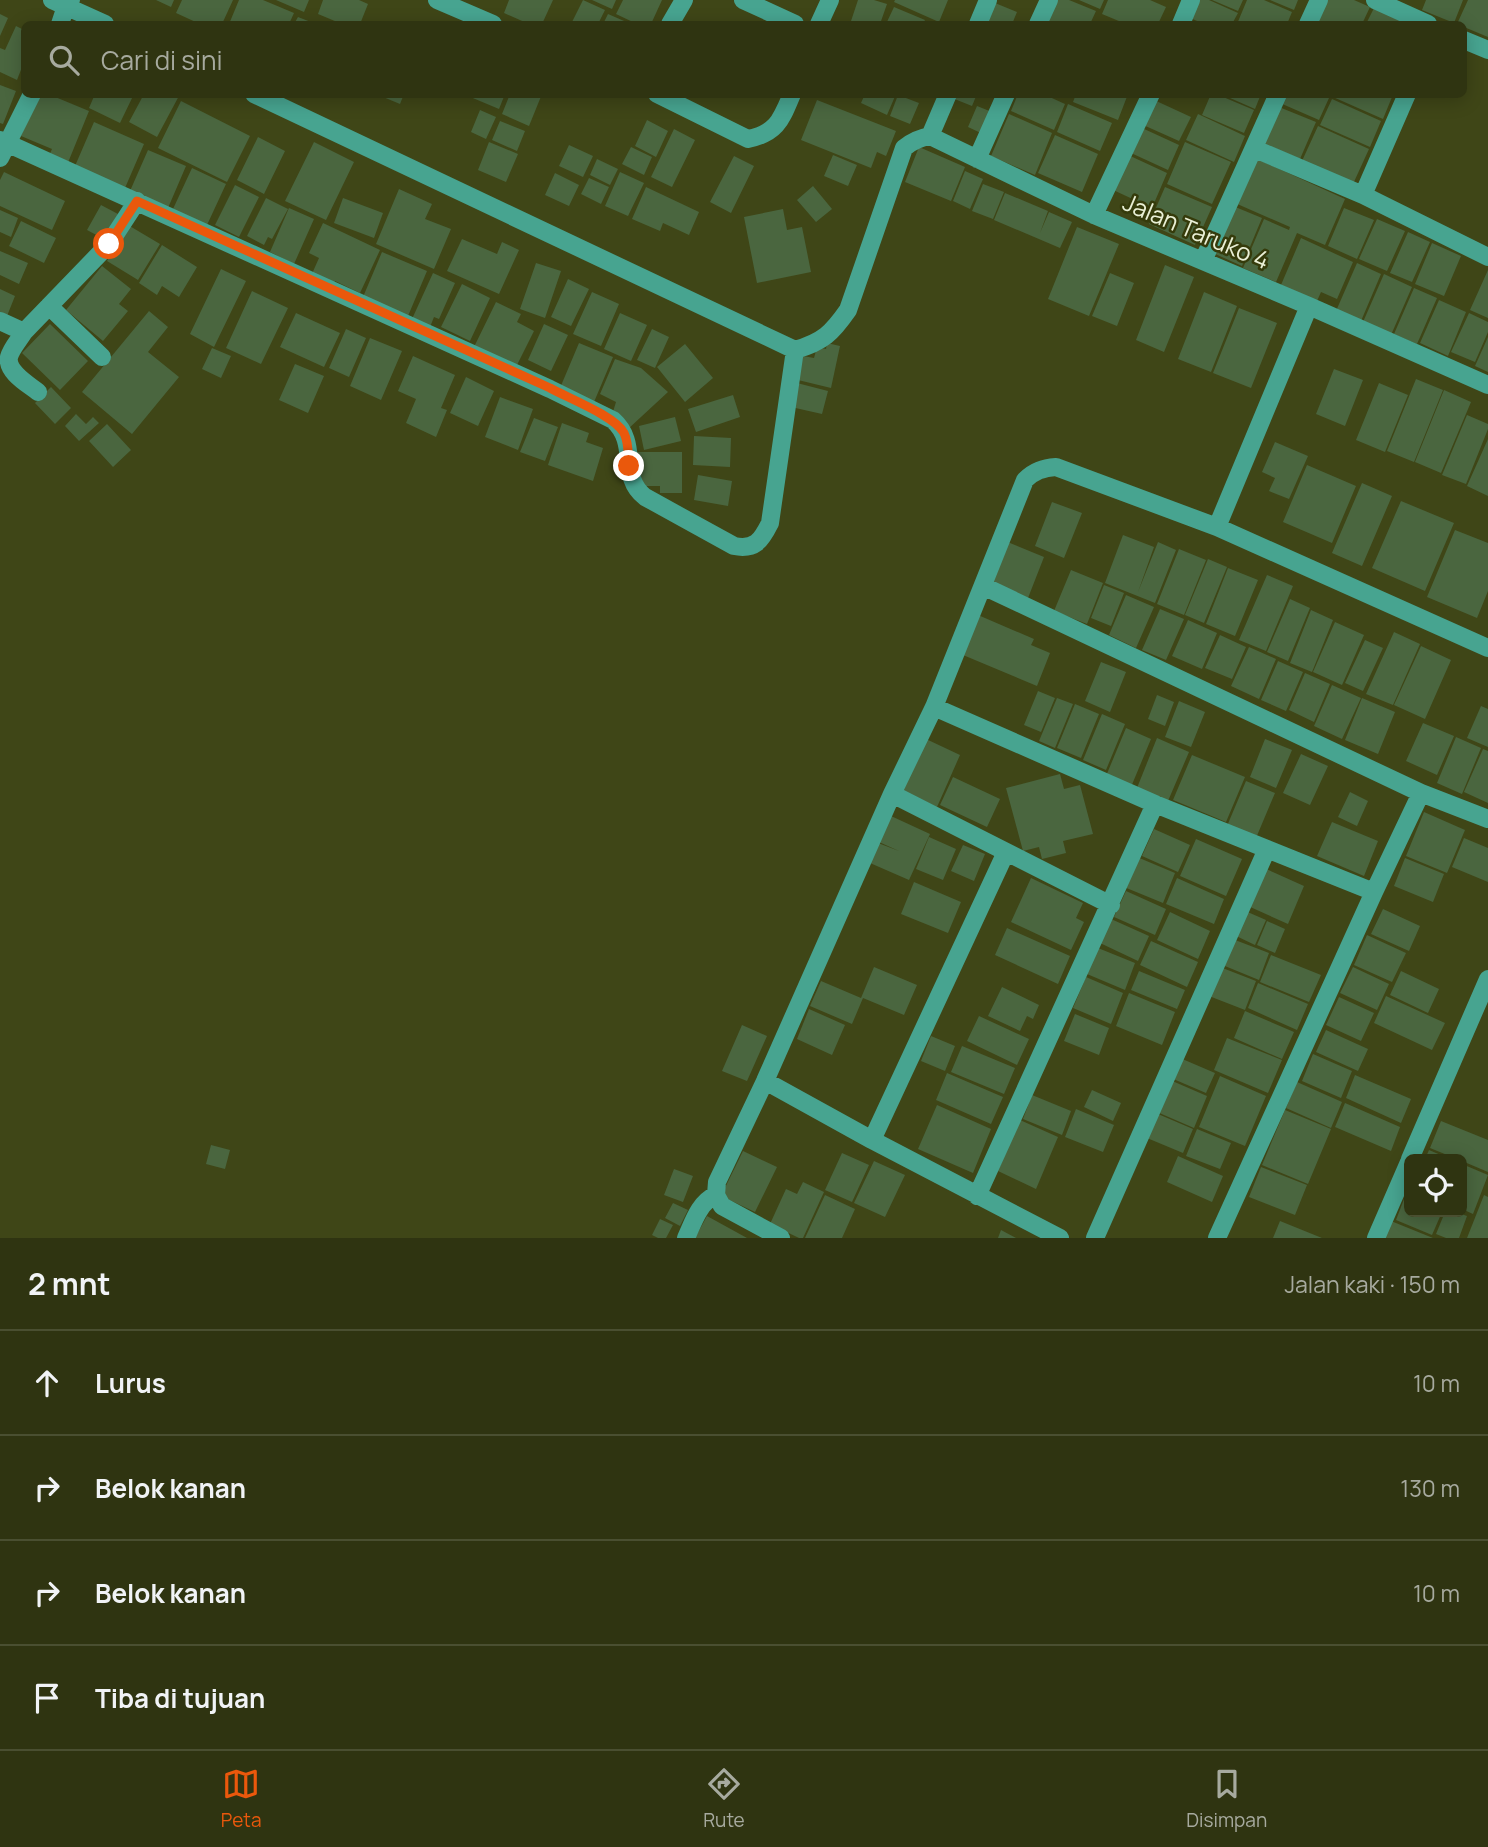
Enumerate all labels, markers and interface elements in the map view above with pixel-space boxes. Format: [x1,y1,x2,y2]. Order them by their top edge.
search box [21,21,1467,98]
icon: search [45,41,83,79]
text: Cari di sini [101,42,223,78]
street label: Jalan Taruko 4 [1118,185,1275,276]
route start [93,228,124,259]
route end [613,450,644,481]
map controls [1404,1154,1467,1217]
button: locate [1404,1154,1467,1217]
text: 2 mnt [28,1263,111,1304]
text: Jalan kaki · 150 m [1284,1268,1460,1300]
icon: ahead [28,1364,66,1402]
text: Lurus [95,1365,166,1401]
text: 10 m [1413,1367,1460,1399]
icon: right [28,1469,66,1507]
text: Belok kanan [95,1470,246,1506]
text: 130 m [1400,1472,1460,1504]
icon: right [28,1574,66,1612]
text: Belok kanan [95,1575,246,1611]
text: 10 m [1413,1577,1460,1609]
icon: arrive [28,1679,66,1717]
text: Tiba di tujuan [95,1680,265,1716]
tab: Peta [221,1765,262,1833]
tab: Rute [703,1765,745,1833]
tab: Disimpan [1186,1765,1267,1833]

